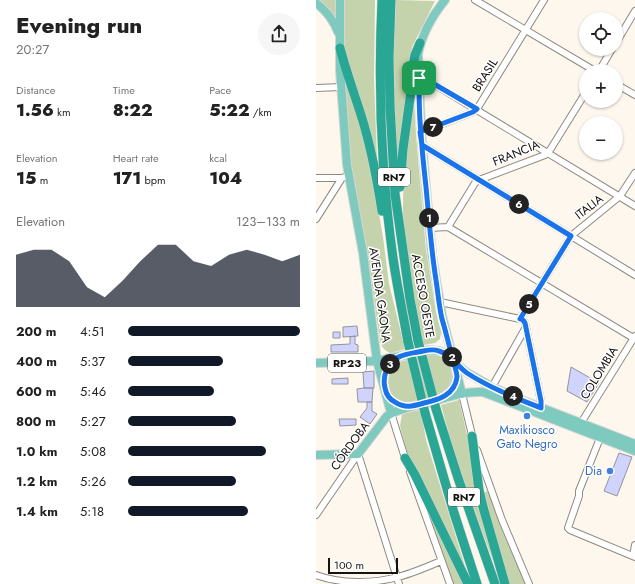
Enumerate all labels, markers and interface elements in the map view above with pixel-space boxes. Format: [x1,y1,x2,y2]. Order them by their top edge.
text: Evening run [16,9,142,41]
map controls [579,12,623,160]
button: locate [579,12,623,56]
button: share [258,13,300,55]
text: 20:27 [16,40,49,59]
street label: BRASIL [468,54,503,95]
pin [402,61,436,95]
button: + [579,64,623,108]
icon: arrive [408,67,430,89]
text: Distance [16,82,55,98]
text: Time [113,82,135,98]
text: Pace [209,82,231,98]
text: 1.56 [16,98,54,122]
text: 8:22 [113,98,153,122]
text: 5:22 [209,98,249,122]
text: km [54,104,71,120]
text: /km [249,104,272,120]
button: − [579,116,623,160]
pin: 7 [423,117,443,137]
text: 7 [430,119,436,135]
street label: FRANCIA [490,135,542,171]
text: Elevation [16,150,58,166]
text: Heart rate [113,150,159,166]
text: kcal [209,150,227,166]
text: 15 [16,166,36,190]
text: 171 [113,166,141,190]
text: 104 [209,166,242,190]
road number: RN7 [378,168,410,186]
text: m [36,172,48,188]
text: bpm [141,172,166,188]
street label: ITALIA [571,190,607,224]
pin: 6 [509,194,529,214]
text: 6 [515,196,523,212]
pin: 1 [419,208,439,228]
text: 1 [426,210,432,226]
text: Elevation [16,212,65,231]
text: 123–133 m [236,212,300,231]
street label: AVENIDA GAONA [364,246,396,344]
street label: ACCESO OESTE [407,253,439,339]
pin: 5 [519,294,539,314]
text: 5 [525,296,533,312]
text: 200 m [16,322,56,341]
text: 4:51 [80,322,105,341]
street label: COLOMBIA [576,343,622,403]
pin: 2 [442,347,462,367]
text: 2 [448,349,456,365]
text: 400 m [16,352,57,371]
text: 5:37 [80,352,105,371]
road number: RP23 [328,354,366,372]
pin: 3 [380,354,400,374]
text: 3 [387,356,393,372]
text: 600 m [16,382,56,401]
text: 5:46 [80,382,106,401]
pin: 4 [503,386,523,406]
text: 4 [509,388,517,404]
marker: Maxikiosco Gato Negro [522,411,532,421]
text: 800 m [16,412,56,431]
text: 5:27 [80,412,105,431]
street label: CÓRDOBA [326,418,374,474]
place label: Maxikiosco Gato Negro [497,421,558,453]
text: 1.0 km [16,442,57,461]
text: 5:08 [80,442,106,461]
place label: Dia [585,462,602,480]
marker: Dia [605,466,615,476]
text: 1.2 km [16,472,57,491]
text: 5:26 [80,472,106,491]
road number: RN7 [448,488,480,506]
text: 1.4 km [16,502,58,521]
text: 5:18 [80,502,104,521]
scale bar [328,556,398,575]
text: 100 m [334,557,364,573]

